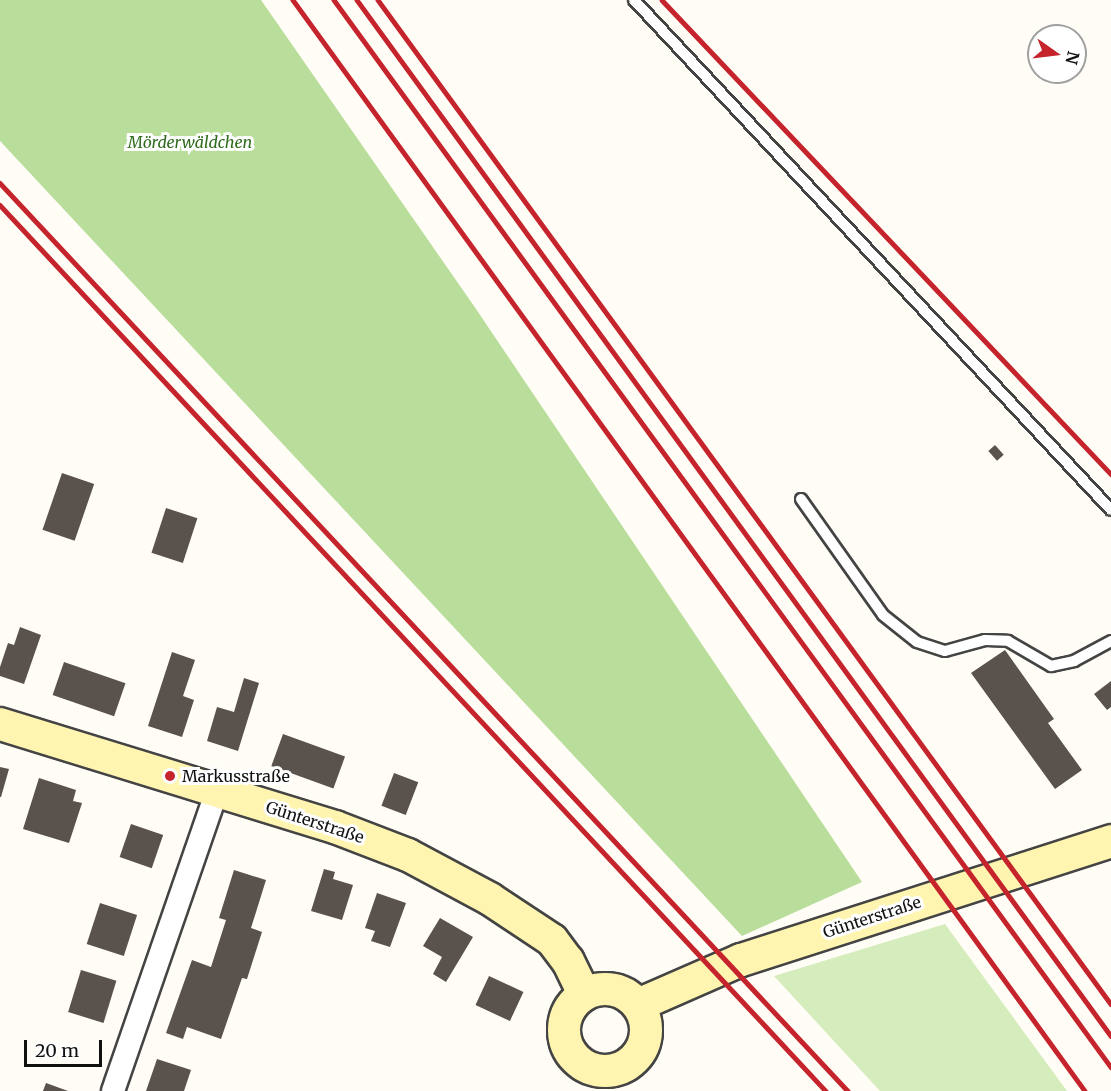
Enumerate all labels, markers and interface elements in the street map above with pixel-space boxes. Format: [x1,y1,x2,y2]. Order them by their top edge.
north arrow [1027,24,1087,84]
text: N [1061,49,1084,66]
park label: Mörderwäldchen [128,132,252,152]
place label: Markusstraße [182,766,290,786]
marker: Markusstraße [163,769,177,783]
street label: Günterstraße [264,797,366,847]
street label: Günterstraße [821,892,923,942]
scale bar [27,1028,105,1066]
text: 20 m [35,1039,79,1062]

